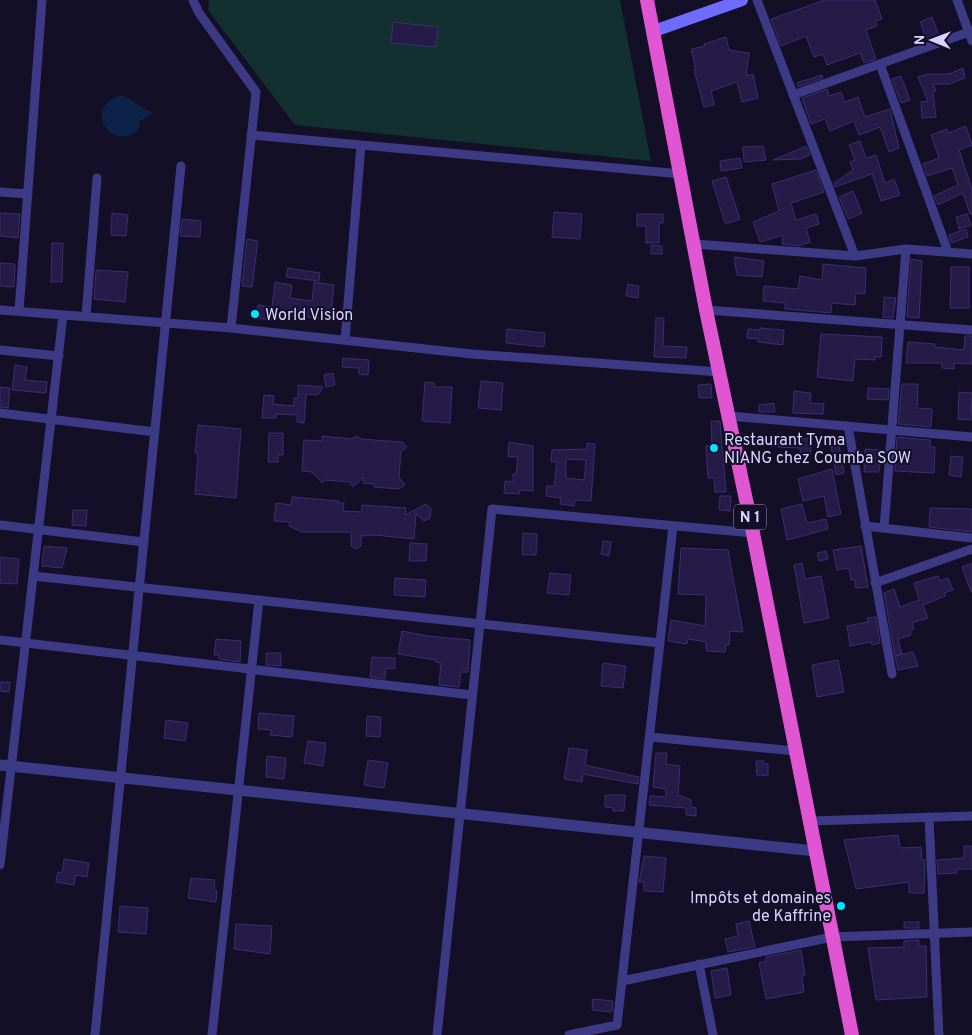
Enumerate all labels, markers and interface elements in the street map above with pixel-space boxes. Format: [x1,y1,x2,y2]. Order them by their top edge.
north arrow [907,15,957,65]
text: N [912,35,929,45]
place label: World Vision [265,306,353,326]
marker: World Vision [249,308,261,320]
place label: Restaurant Tyma NIANG chez Coumba SOW [724,431,911,469]
marker: Restaurant Tyma NIANG chez Coumba SOW [708,442,720,454]
road number: N 1 [734,504,766,530]
place label: Impôts et domaines de Kaffrine [690,889,831,927]
marker: Impôts et domaines de Kaffrine [835,900,847,912]

